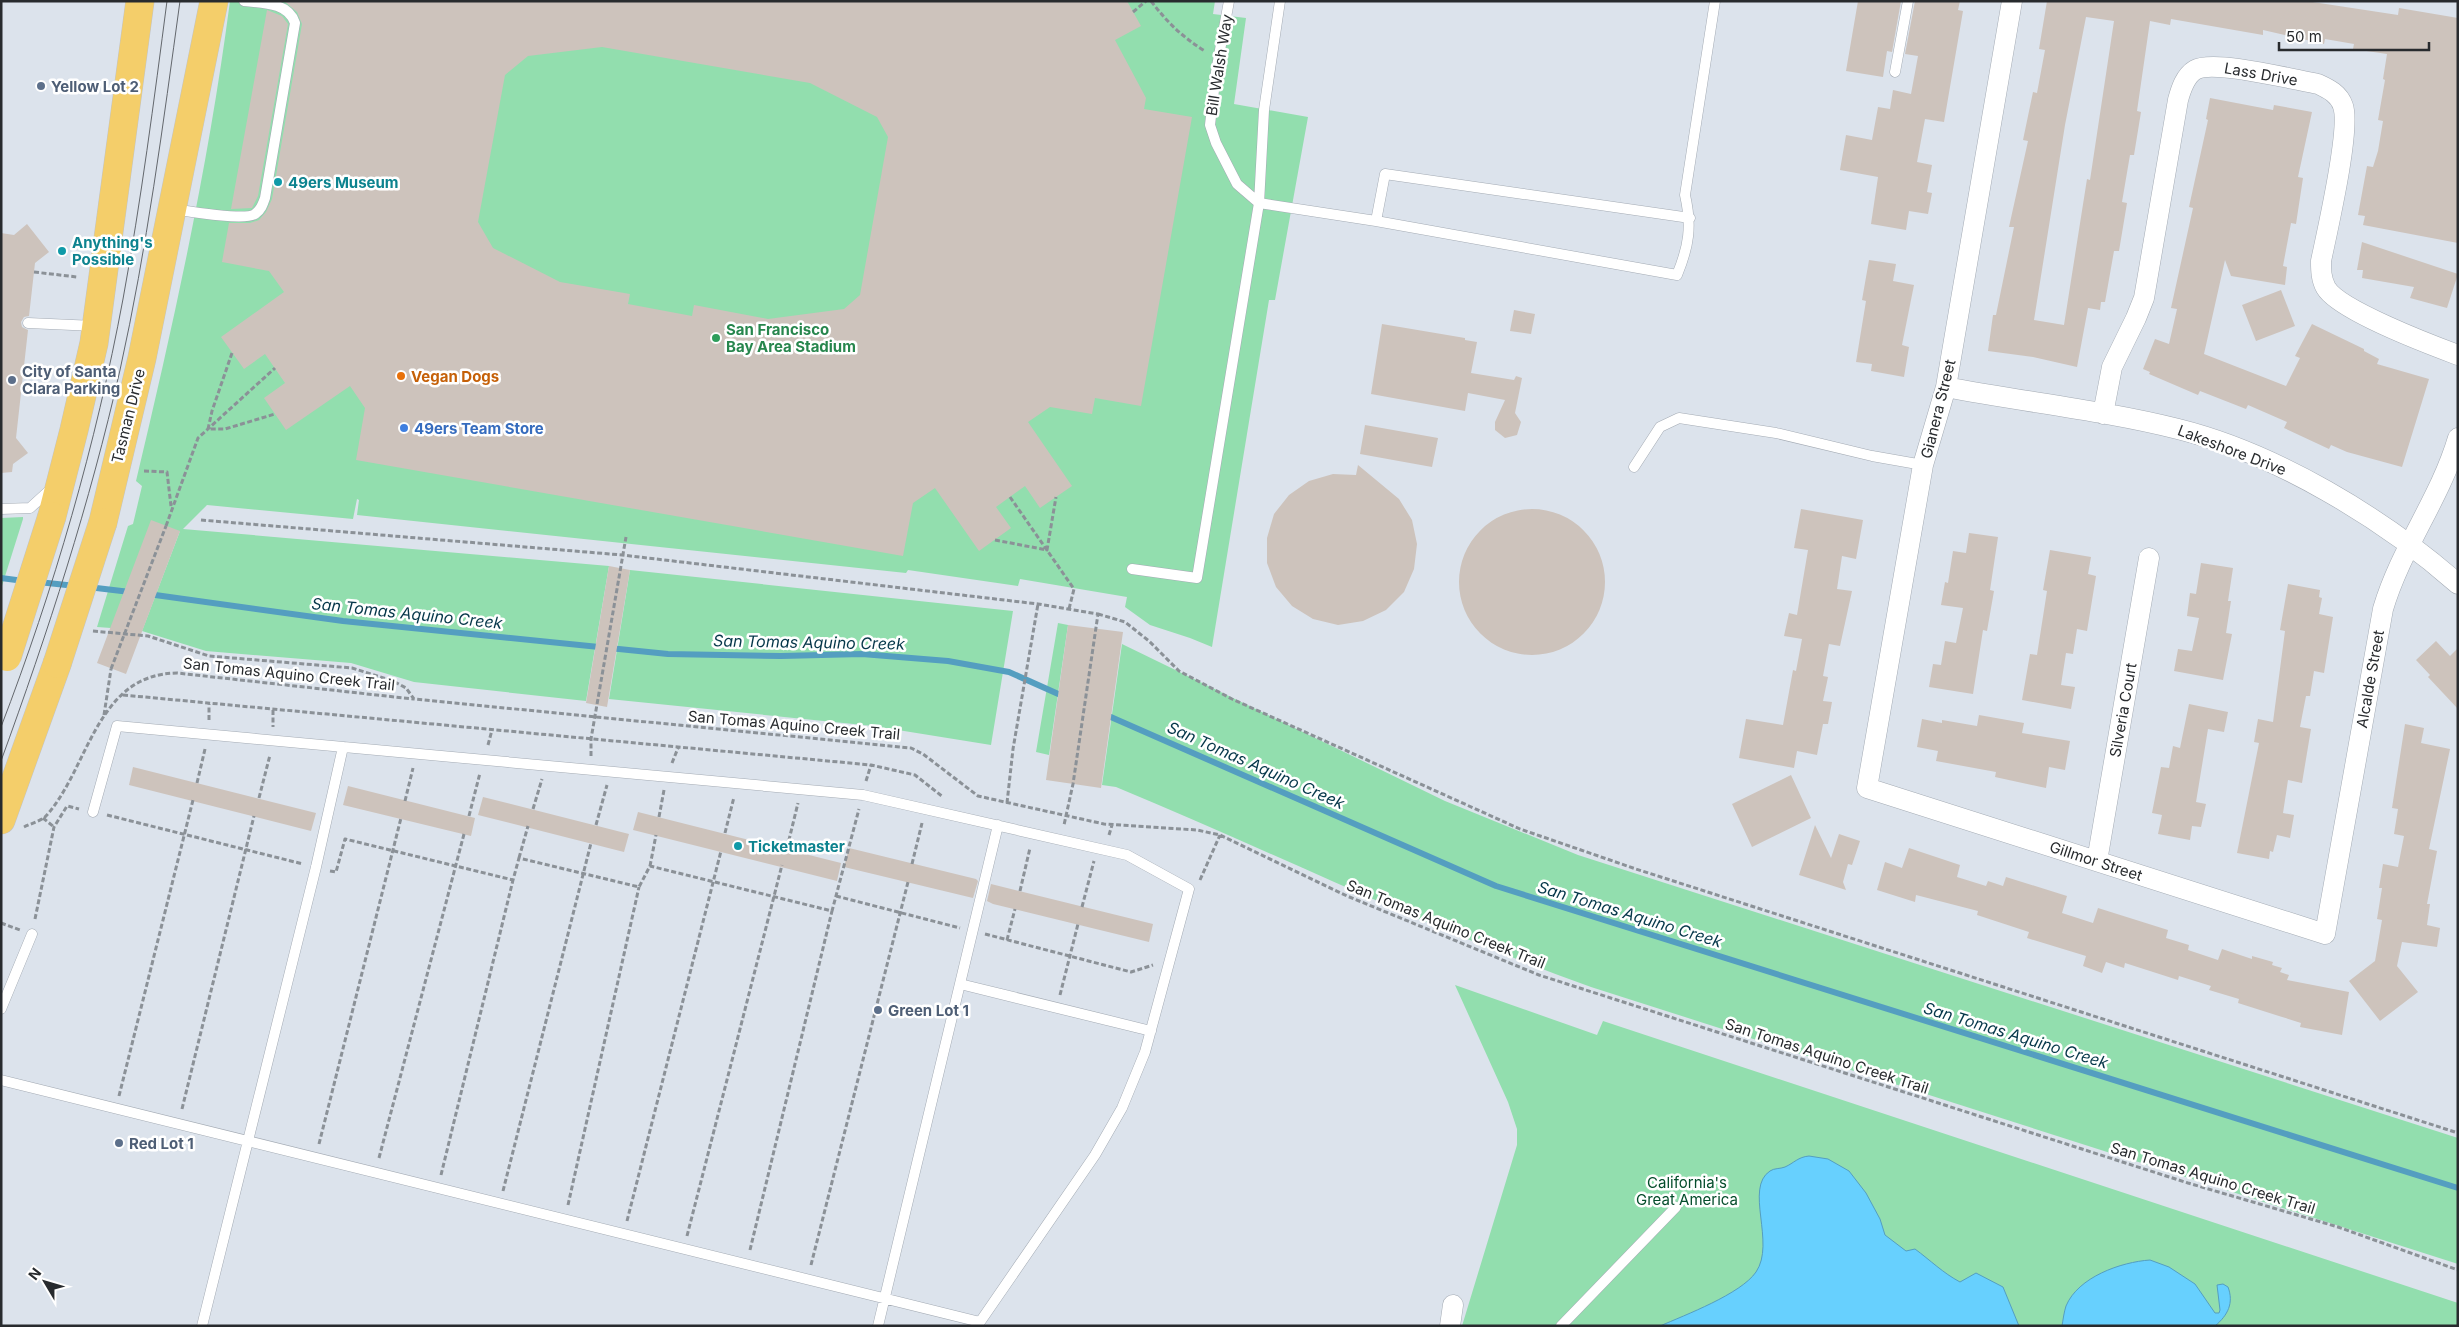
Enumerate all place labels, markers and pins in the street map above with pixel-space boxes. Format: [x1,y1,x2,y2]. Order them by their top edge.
place label: Yellow Lot 2 [51,77,139,96]
marker: Yellow Lot 2 [35,80,47,92]
place label: 49ers Museum [288,173,399,192]
marker: 49ers Museum [272,176,284,188]
place label: Anything's Possible [72,233,153,269]
marker: Anything's Possible [56,245,68,257]
place label: San Francisco Bay Area Stadium [726,320,856,356]
marker: San Francisco Bay Area Stadium [710,332,722,344]
place label: City of Santa Clara Parking [22,362,120,398]
place label: Vegan Dogs [411,367,499,386]
marker: Vegan Dogs [395,370,407,382]
marker: City of Santa Clara Parking [6,374,18,386]
place label: 49ers Team Store [414,419,544,438]
marker: 49ers Team Store [398,422,410,434]
place label: Ticketmaster [748,837,845,856]
marker: Ticketmaster [732,840,744,852]
place label: Green Lot 1 [888,1001,969,1020]
marker: Green Lot 1 [872,1004,884,1016]
place label: Red Lot 1 [129,1134,194,1153]
marker: Red Lot 1 [113,1137,125,1149]

